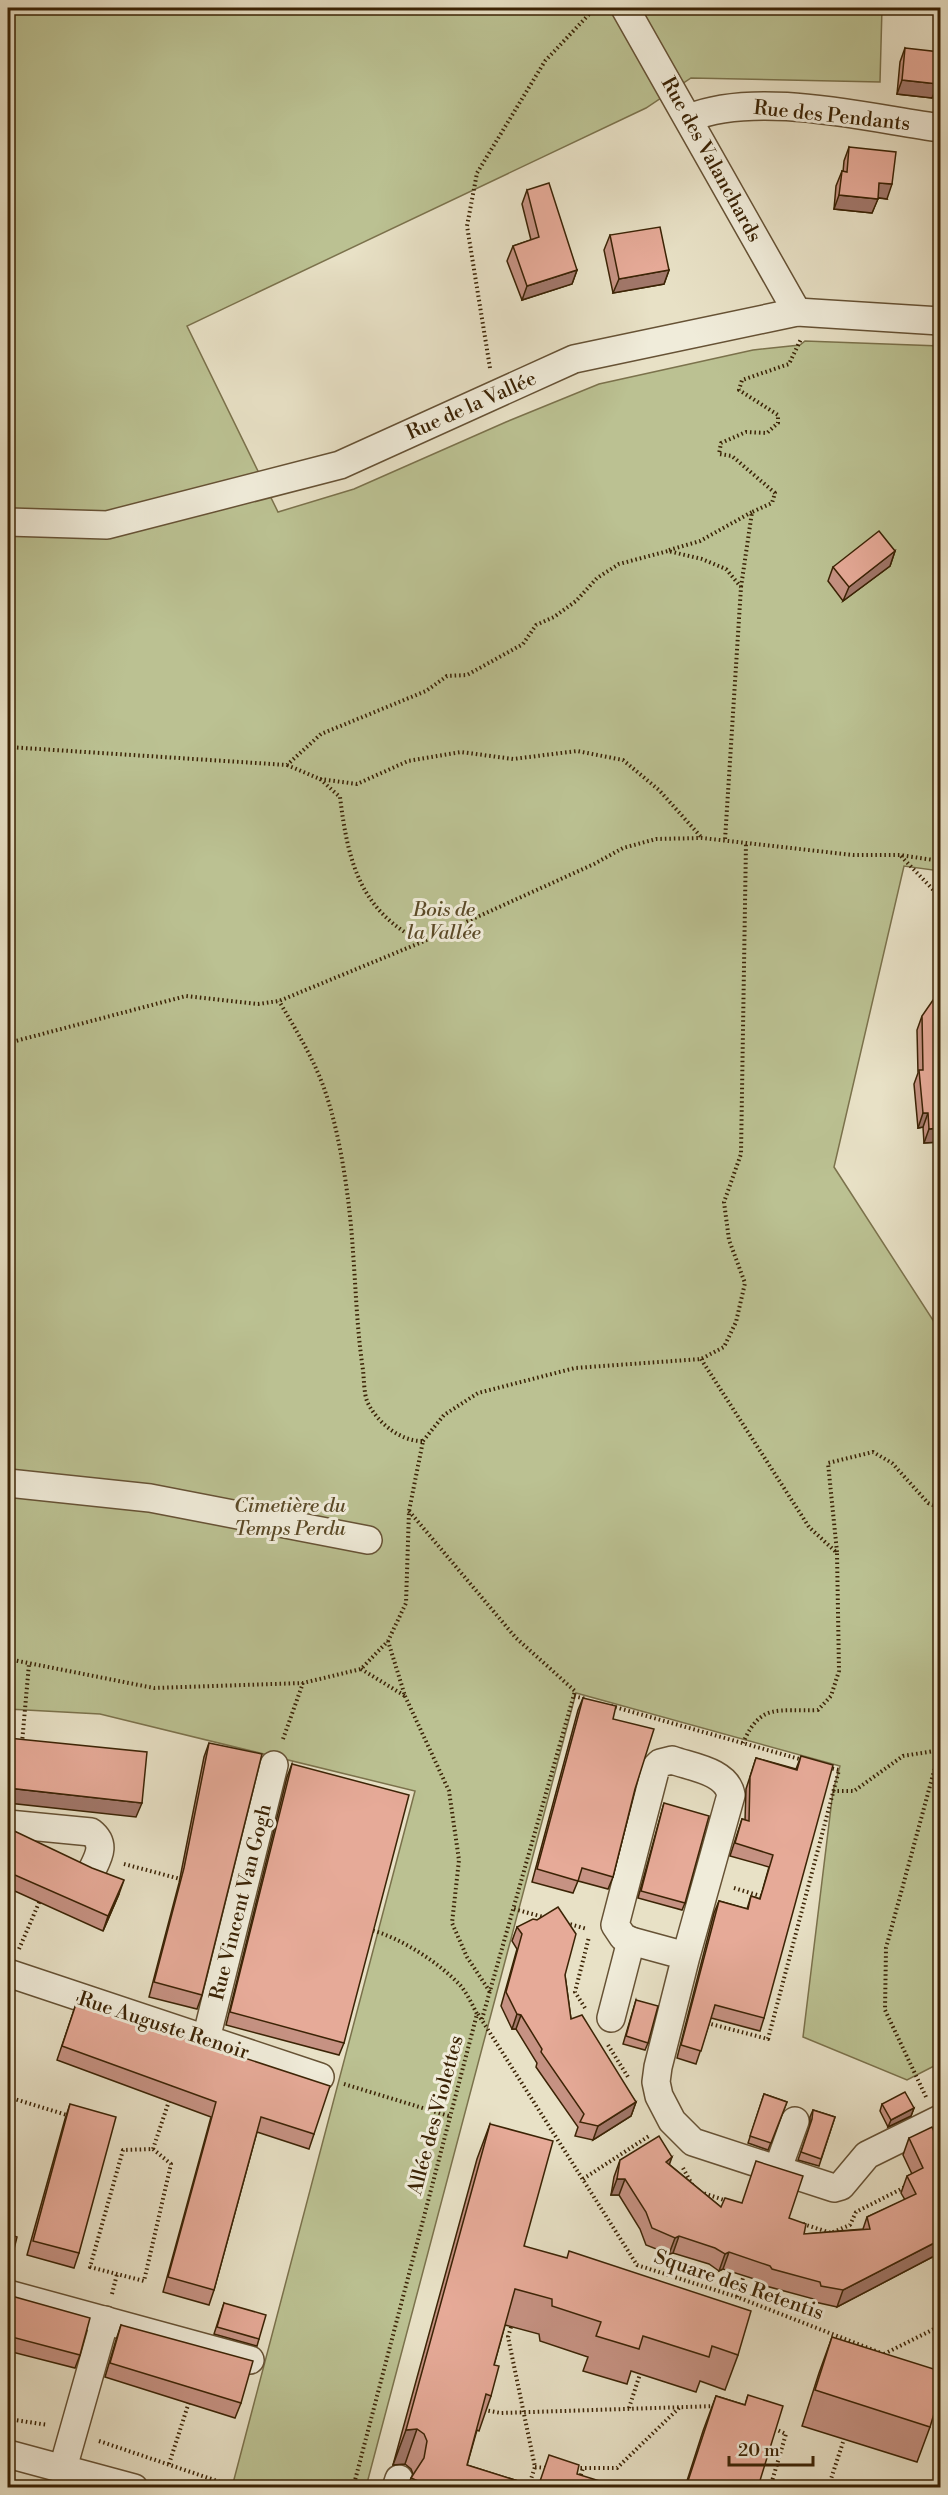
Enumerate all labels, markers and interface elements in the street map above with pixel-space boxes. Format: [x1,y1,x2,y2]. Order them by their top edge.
street label: Rue des Valanchards [655,73,766,247]
street label: Rue des Pendants [752,96,911,137]
street label: Rue de la Vallée [403,366,541,446]
park label: Bois de la Vallée [407,898,482,946]
park label: Cimetière du Temps Perdu [234,1494,347,1542]
street label: Rue Vincent Van Gogh [205,1802,278,2003]
street label: Rue Auguste Renoir [75,1987,253,2066]
street label: Allée des Violettes [403,2033,470,2199]
street label: Square des Retentis [651,2245,827,2326]
scale bar [729,2429,813,2467]
text: 20 m [738,2439,780,2462]

